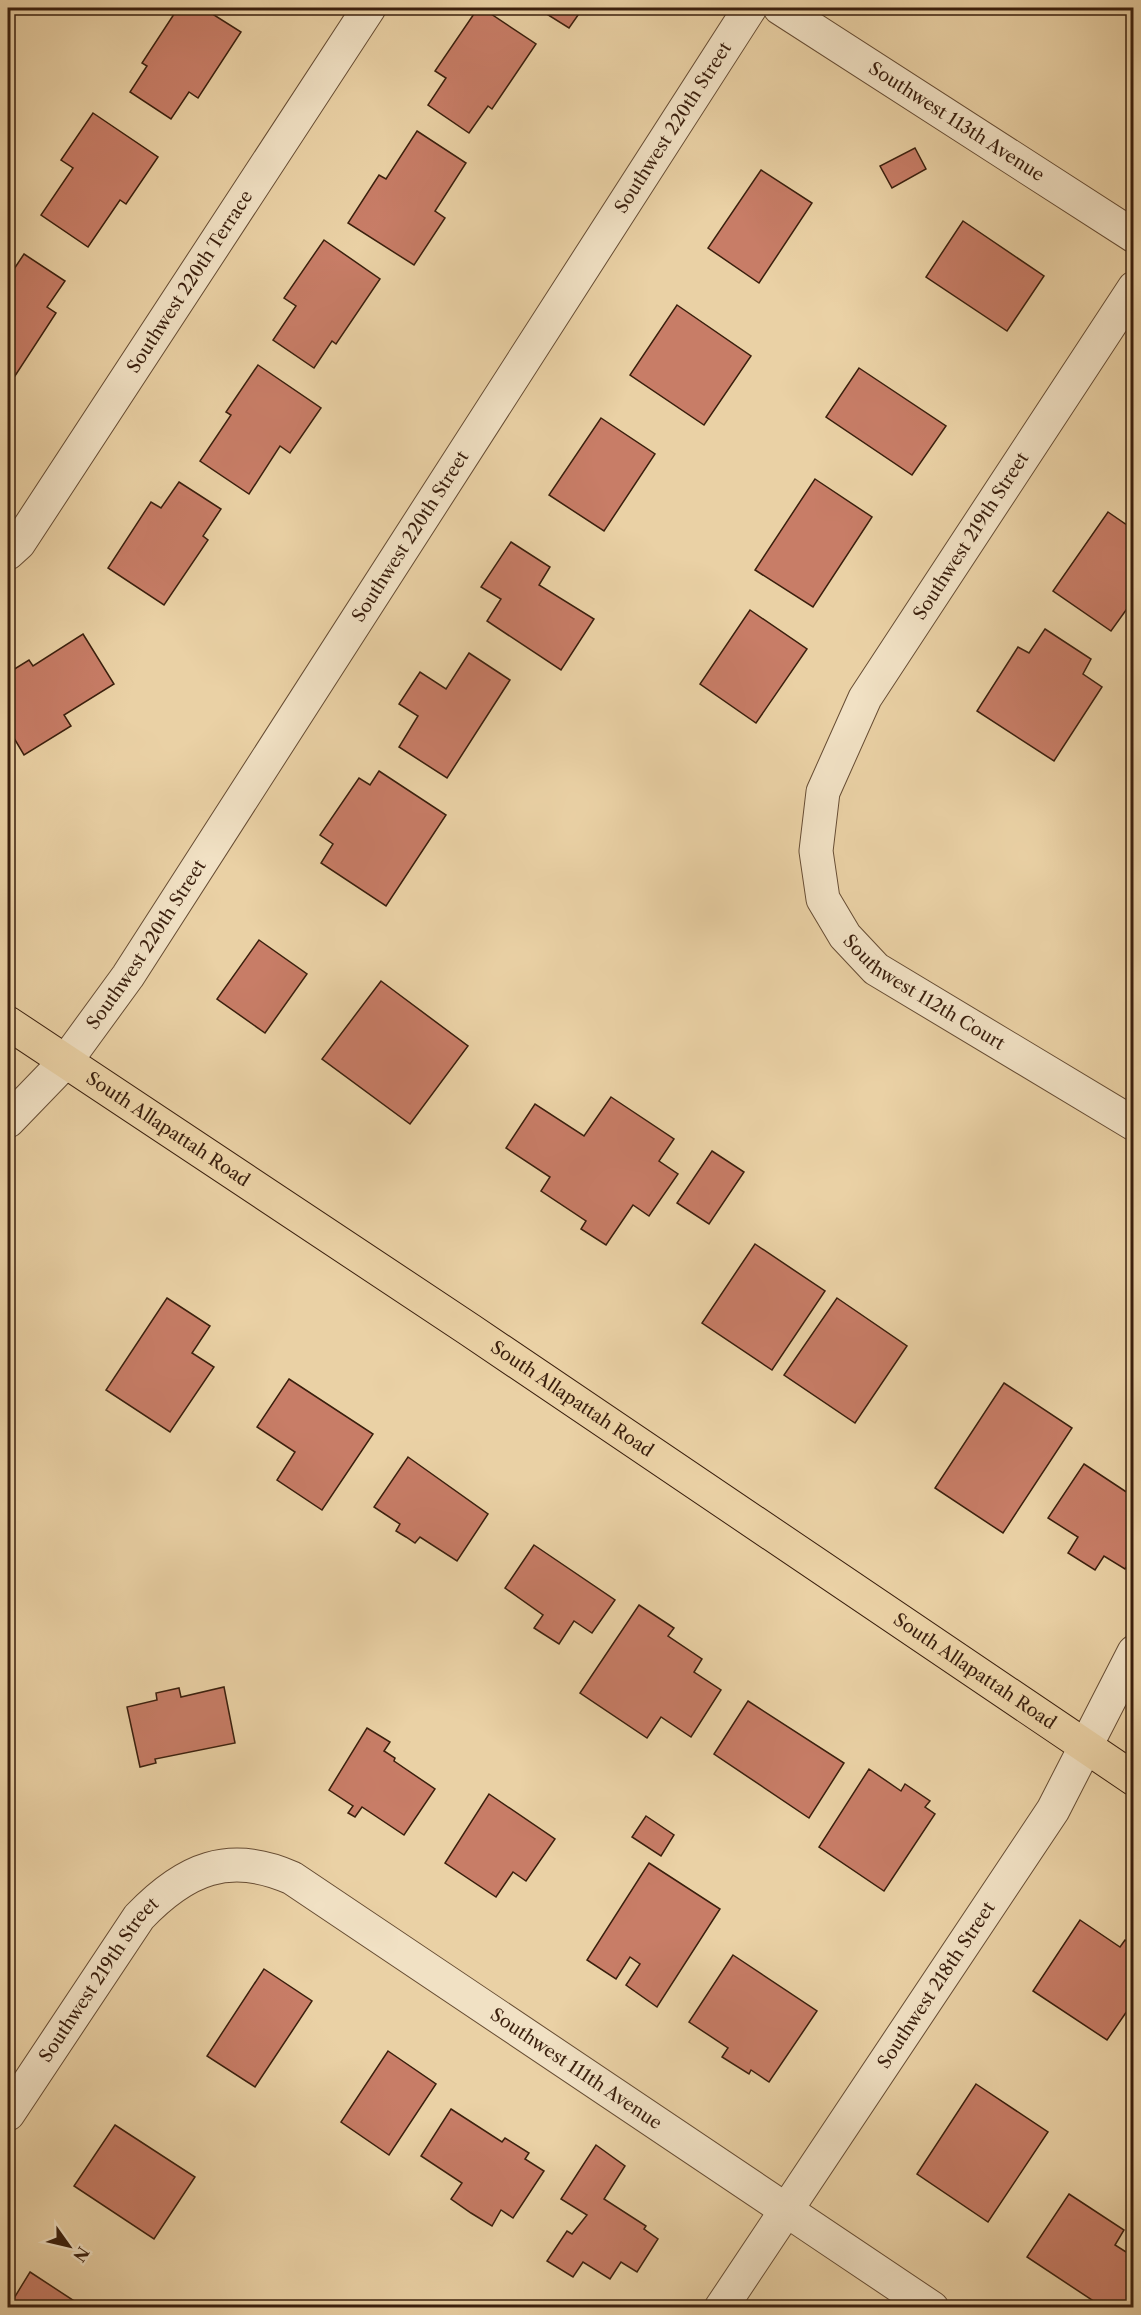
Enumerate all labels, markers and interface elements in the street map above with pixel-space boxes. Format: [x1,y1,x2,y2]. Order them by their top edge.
street label: Southwest 220th Street [610,37,737,217]
street label: Southwest 113th Avenue [865,57,1048,186]
street label: Southwest 220th Terrace [122,186,258,377]
street label: Southwest 220th Street [347,446,474,626]
street label: Southwest 219th Street [909,448,1034,624]
street label: Southwest 220th Street [82,855,211,1034]
street label: Southwest 112th Court [838,930,1009,1055]
street label: South Allapattah Road [82,1067,254,1191]
street label: South Allapattah Road [487,1336,658,1462]
street label: South Allapattah Road [889,1608,1060,1734]
street label: Southwest 219th Street [34,1892,164,2067]
street label: Southwest 218th Street [873,1897,1000,2073]
street label: Southwest 111th Avenue [486,2003,666,2134]
north arrow [39,2216,99,2276]
text: N [69,2243,94,2266]

